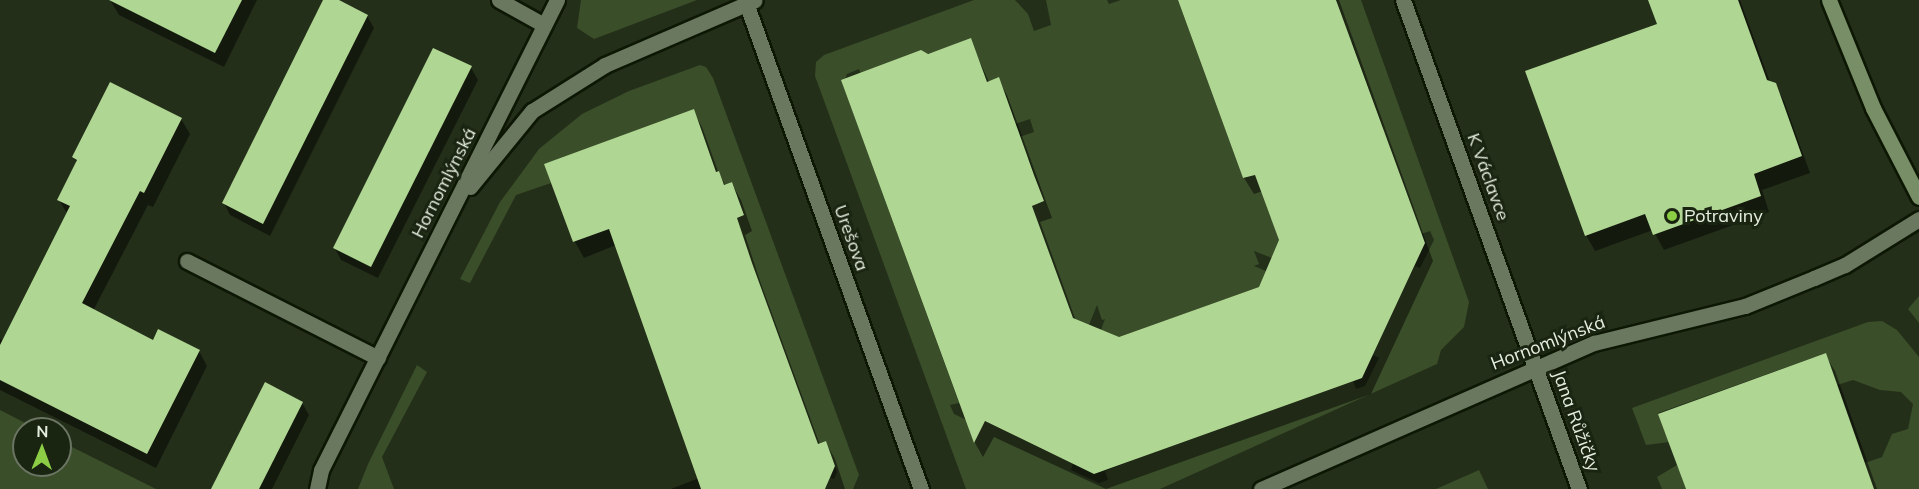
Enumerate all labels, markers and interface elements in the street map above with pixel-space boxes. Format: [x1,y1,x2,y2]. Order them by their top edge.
street label: Hornomlýnská [407,124,481,242]
street label: K Václavce [1462,130,1514,224]
street label: Urešova [829,202,873,274]
place label: Potraviny [1684,205,1763,227]
marker: Potraviny [1665,209,1679,223]
street label: Hornomlýnská [1488,311,1608,375]
street label: Jana Růžičky [1548,367,1604,475]
north arrow [12,417,72,477]
text: N [36,421,48,441]

